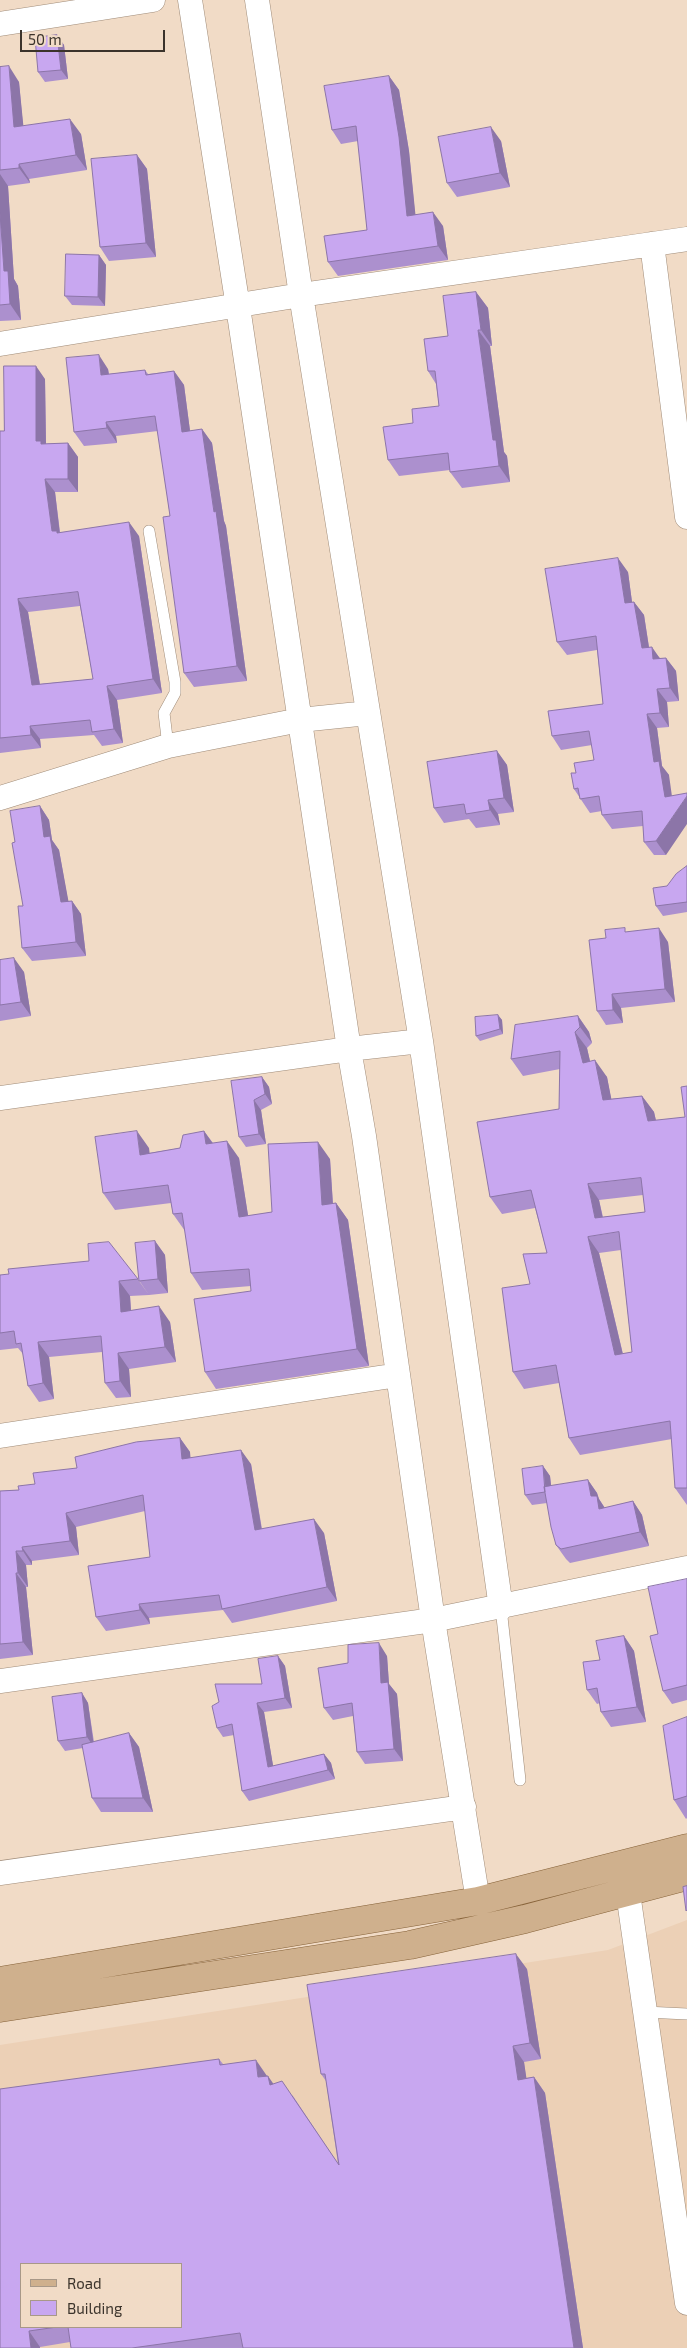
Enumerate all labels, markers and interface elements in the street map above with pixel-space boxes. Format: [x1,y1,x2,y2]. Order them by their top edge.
scale bar [22,20,168,52]
text: 50 m [28,30,62,48]
legend [20,2263,182,2328]
text: Road [67,2274,102,2292]
text: Building [67,2299,122,2317]

